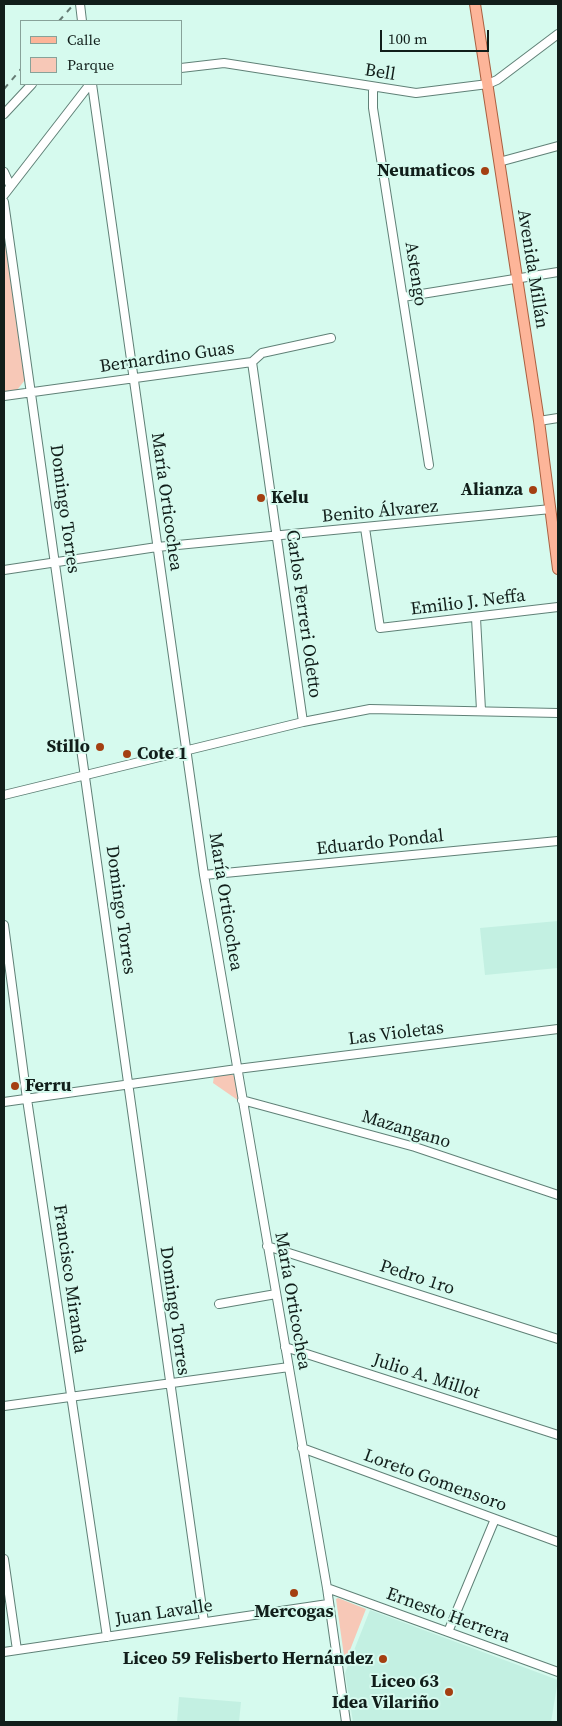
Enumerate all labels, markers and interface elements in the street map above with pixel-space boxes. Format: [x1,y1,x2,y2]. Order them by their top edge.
legend [20,20,182,85]
scale bar [382,20,491,52]
text: 100 m [388,28,428,49]
text: Calle [67,29,101,50]
text: Parque [67,54,114,75]
street label: Bell [363,60,397,86]
place label: Neumaticos [377,160,475,182]
marker: Neumaticos [479,165,491,177]
street label: Avenida Millán [512,208,552,330]
street label: Astengo [399,240,431,308]
street label: Bernardino Guas [98,338,236,378]
street label: María Orticochea [146,431,186,573]
street label: Domingo Torres [44,443,84,575]
place label: Alianza [461,479,523,501]
marker: Alianza [527,484,539,496]
place label: Kelu [271,487,309,509]
marker: Kelu [255,492,267,504]
street label: Benito Álvarez [321,496,439,528]
street label: Carlos Ferreri Odetto [281,529,325,699]
street label: Emilio J. Neffa [409,585,527,621]
place label: Stillo [47,736,90,758]
marker: Stillo [94,741,106,753]
place label: Cote 1 [137,743,188,765]
marker: Cote 1 [121,748,133,760]
street label: Eduardo Pondal [315,826,445,860]
street label: María Orticochea [203,831,247,973]
street label: Domingo Torres [100,844,140,976]
street label: Las Violetas [347,1017,445,1051]
place label: Ferru [25,1075,72,1097]
marker: Ferru [9,1080,21,1092]
street label: Mazangano [359,1106,453,1154]
street label: Francisco Miranda [48,1203,90,1355]
street label: María Orticochea [269,1230,315,1372]
street label: Domingo Torres [154,1245,194,1377]
street label: Pedro 1ro [377,1256,457,1300]
street label: Julio A. Millot [370,1350,482,1404]
street label: Loreto Gomensoro [361,1445,509,1517]
street label: Ernesto Herrera [383,1584,513,1648]
marker: Mercogas [288,1587,300,1599]
street label: Juan Lavalle [114,1595,214,1631]
place label: Mercogas [254,1601,334,1623]
place label: Liceo 59 Felisberto Hernández [123,1648,373,1670]
marker: Liceo 59 Felisberto Hernández [377,1653,389,1665]
place label: Liceo 63 Idea Vilariño [332,1671,439,1714]
marker: Liceo 63 Idea Vilariño [443,1686,455,1698]

